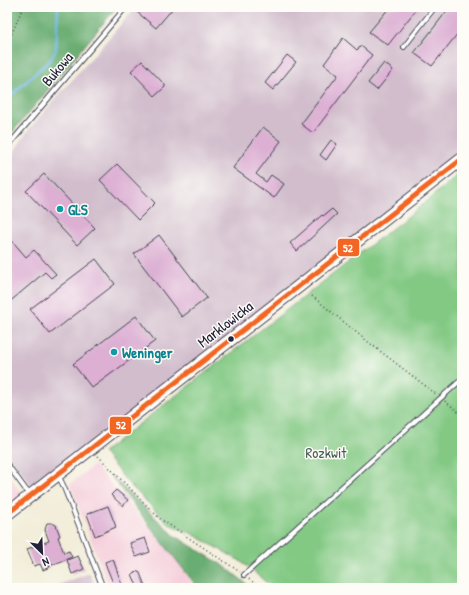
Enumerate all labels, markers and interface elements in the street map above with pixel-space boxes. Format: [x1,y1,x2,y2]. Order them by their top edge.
street label: Bukowa [37,47,78,91]
place label: GLS [68,199,88,220]
marker: GLS [55,204,65,214]
line badge: 52 [337,238,360,257]
text: 52 [343,241,354,255]
street label: Marklowicka [193,296,257,352]
unlabelled marker [226,334,236,344]
place label: Weninger [122,342,173,364]
marker: Weninger [109,347,119,357]
line badge: 52 [109,416,132,435]
text: 52 [116,418,127,432]
park label: Rozkwit [306,442,347,463]
north arrow [22,533,62,573]
text: N [40,555,52,570]

